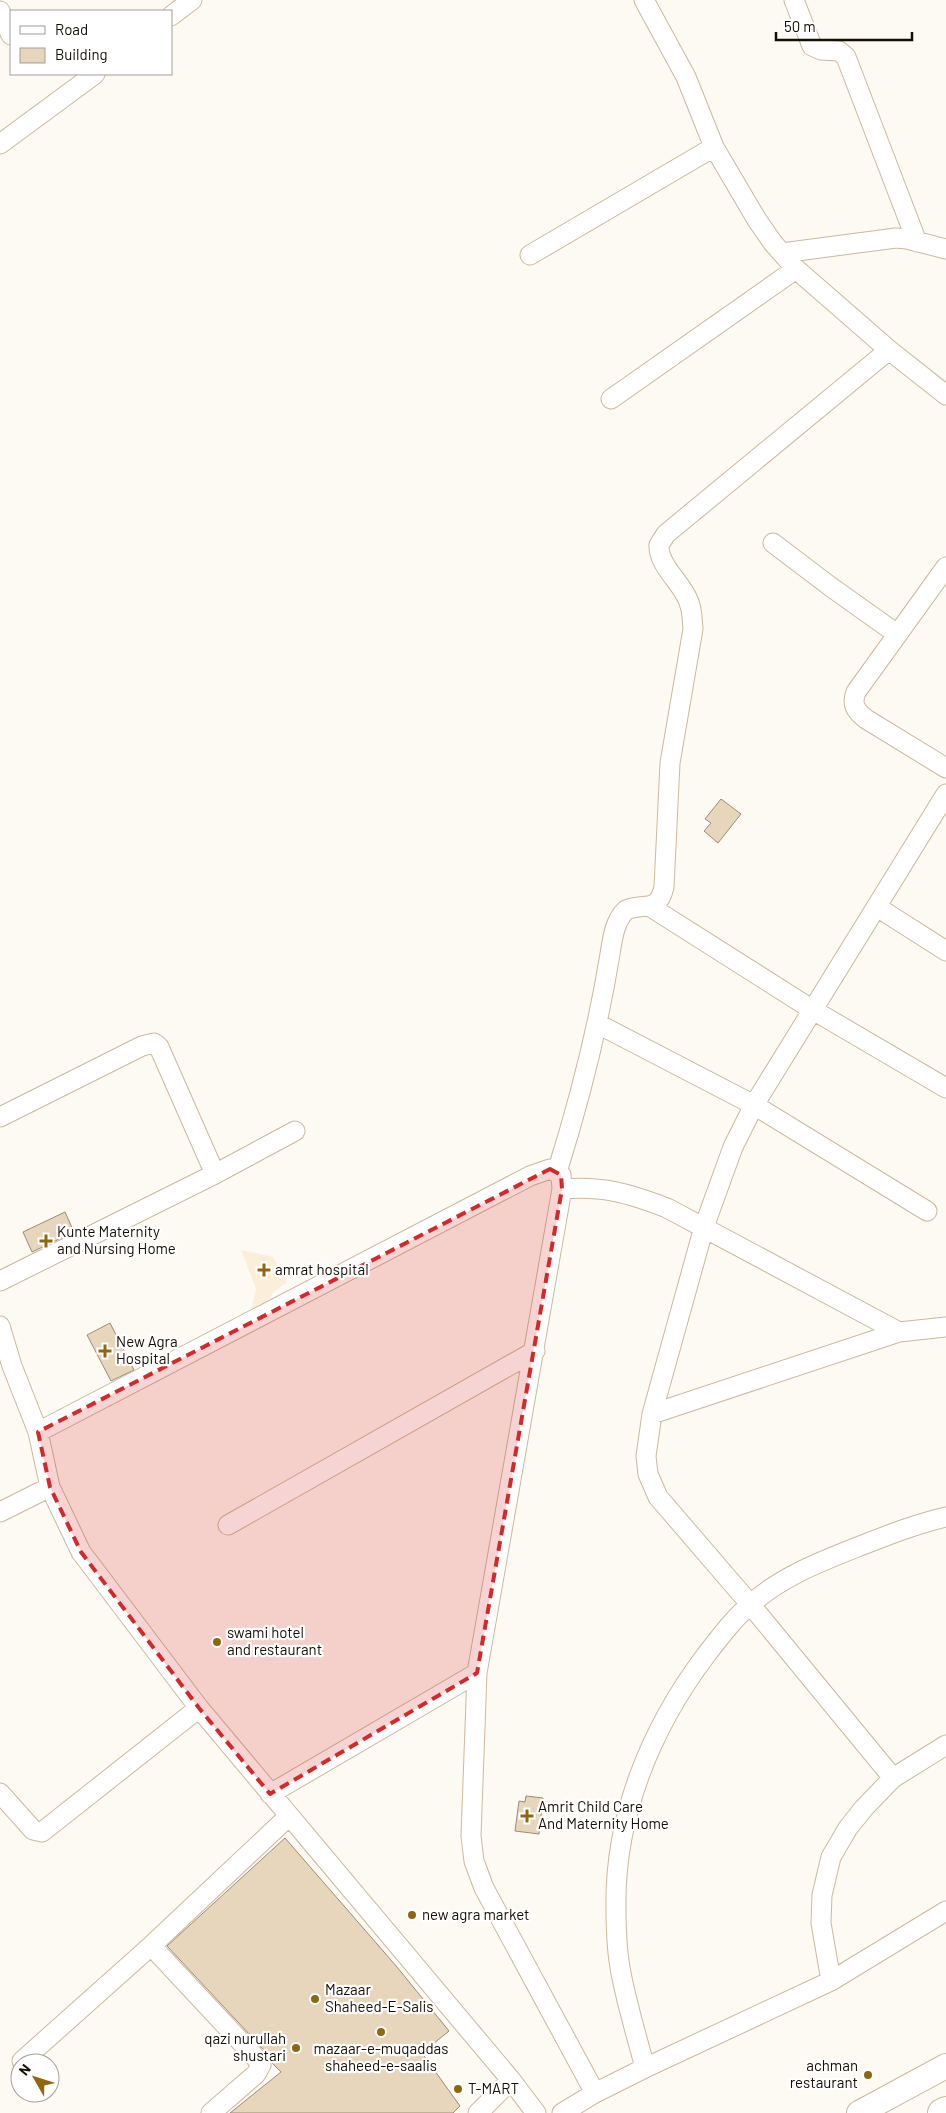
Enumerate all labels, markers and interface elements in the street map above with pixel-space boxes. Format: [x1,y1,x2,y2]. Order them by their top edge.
legend [10,10,172,75]
scale bar [776,10,912,42]
text: 50 m [784,17,816,35]
text: Road [55,20,88,38]
text: Building [55,45,108,63]
place label: Kunte Maternity and Nursing Home [57,1222,176,1257]
marker: Kunte Maternity and Nursing Home [39,1234,53,1248]
place label: amrat hospital [275,1260,369,1278]
marker: amrat hospital [257,1263,271,1277]
place label: New Agra Hospital [116,1332,178,1367]
marker: New Agra Hospital [98,1344,112,1358]
place label: swami hotel and restaurant [227,1623,322,1658]
marker: swami hotel and restaurant [211,1636,223,1648]
place label: Amrit Child Care And Maternity Home [538,1797,669,1832]
marker: Amrit Child Care And Maternity Home [520,1809,534,1823]
place label: new agra market [422,1905,530,1923]
marker: new agra market [406,1909,418,1921]
place label: Mazaar Shaheed-E-Salis [325,1980,433,2015]
marker: Mazaar Shaheed-E-Salis [309,1993,321,2005]
marker: mazaar-e-muqaddas shaheed-e-saalis [375,2026,387,2038]
place label: qazi nurullah shustari [204,2029,286,2064]
place label: mazaar-e-muqaddas shaheed-e-saalis [314,2039,448,2074]
marker: qazi nurullah shustari [290,2042,302,2054]
north arrow [10,2053,60,2103]
place label: achman restaurant [790,2056,858,2091]
text: N [15,2061,34,2078]
marker: achman restaurant [862,2069,874,2081]
place label: T-MART [468,2079,519,2097]
marker: T-MART [452,2083,464,2095]

